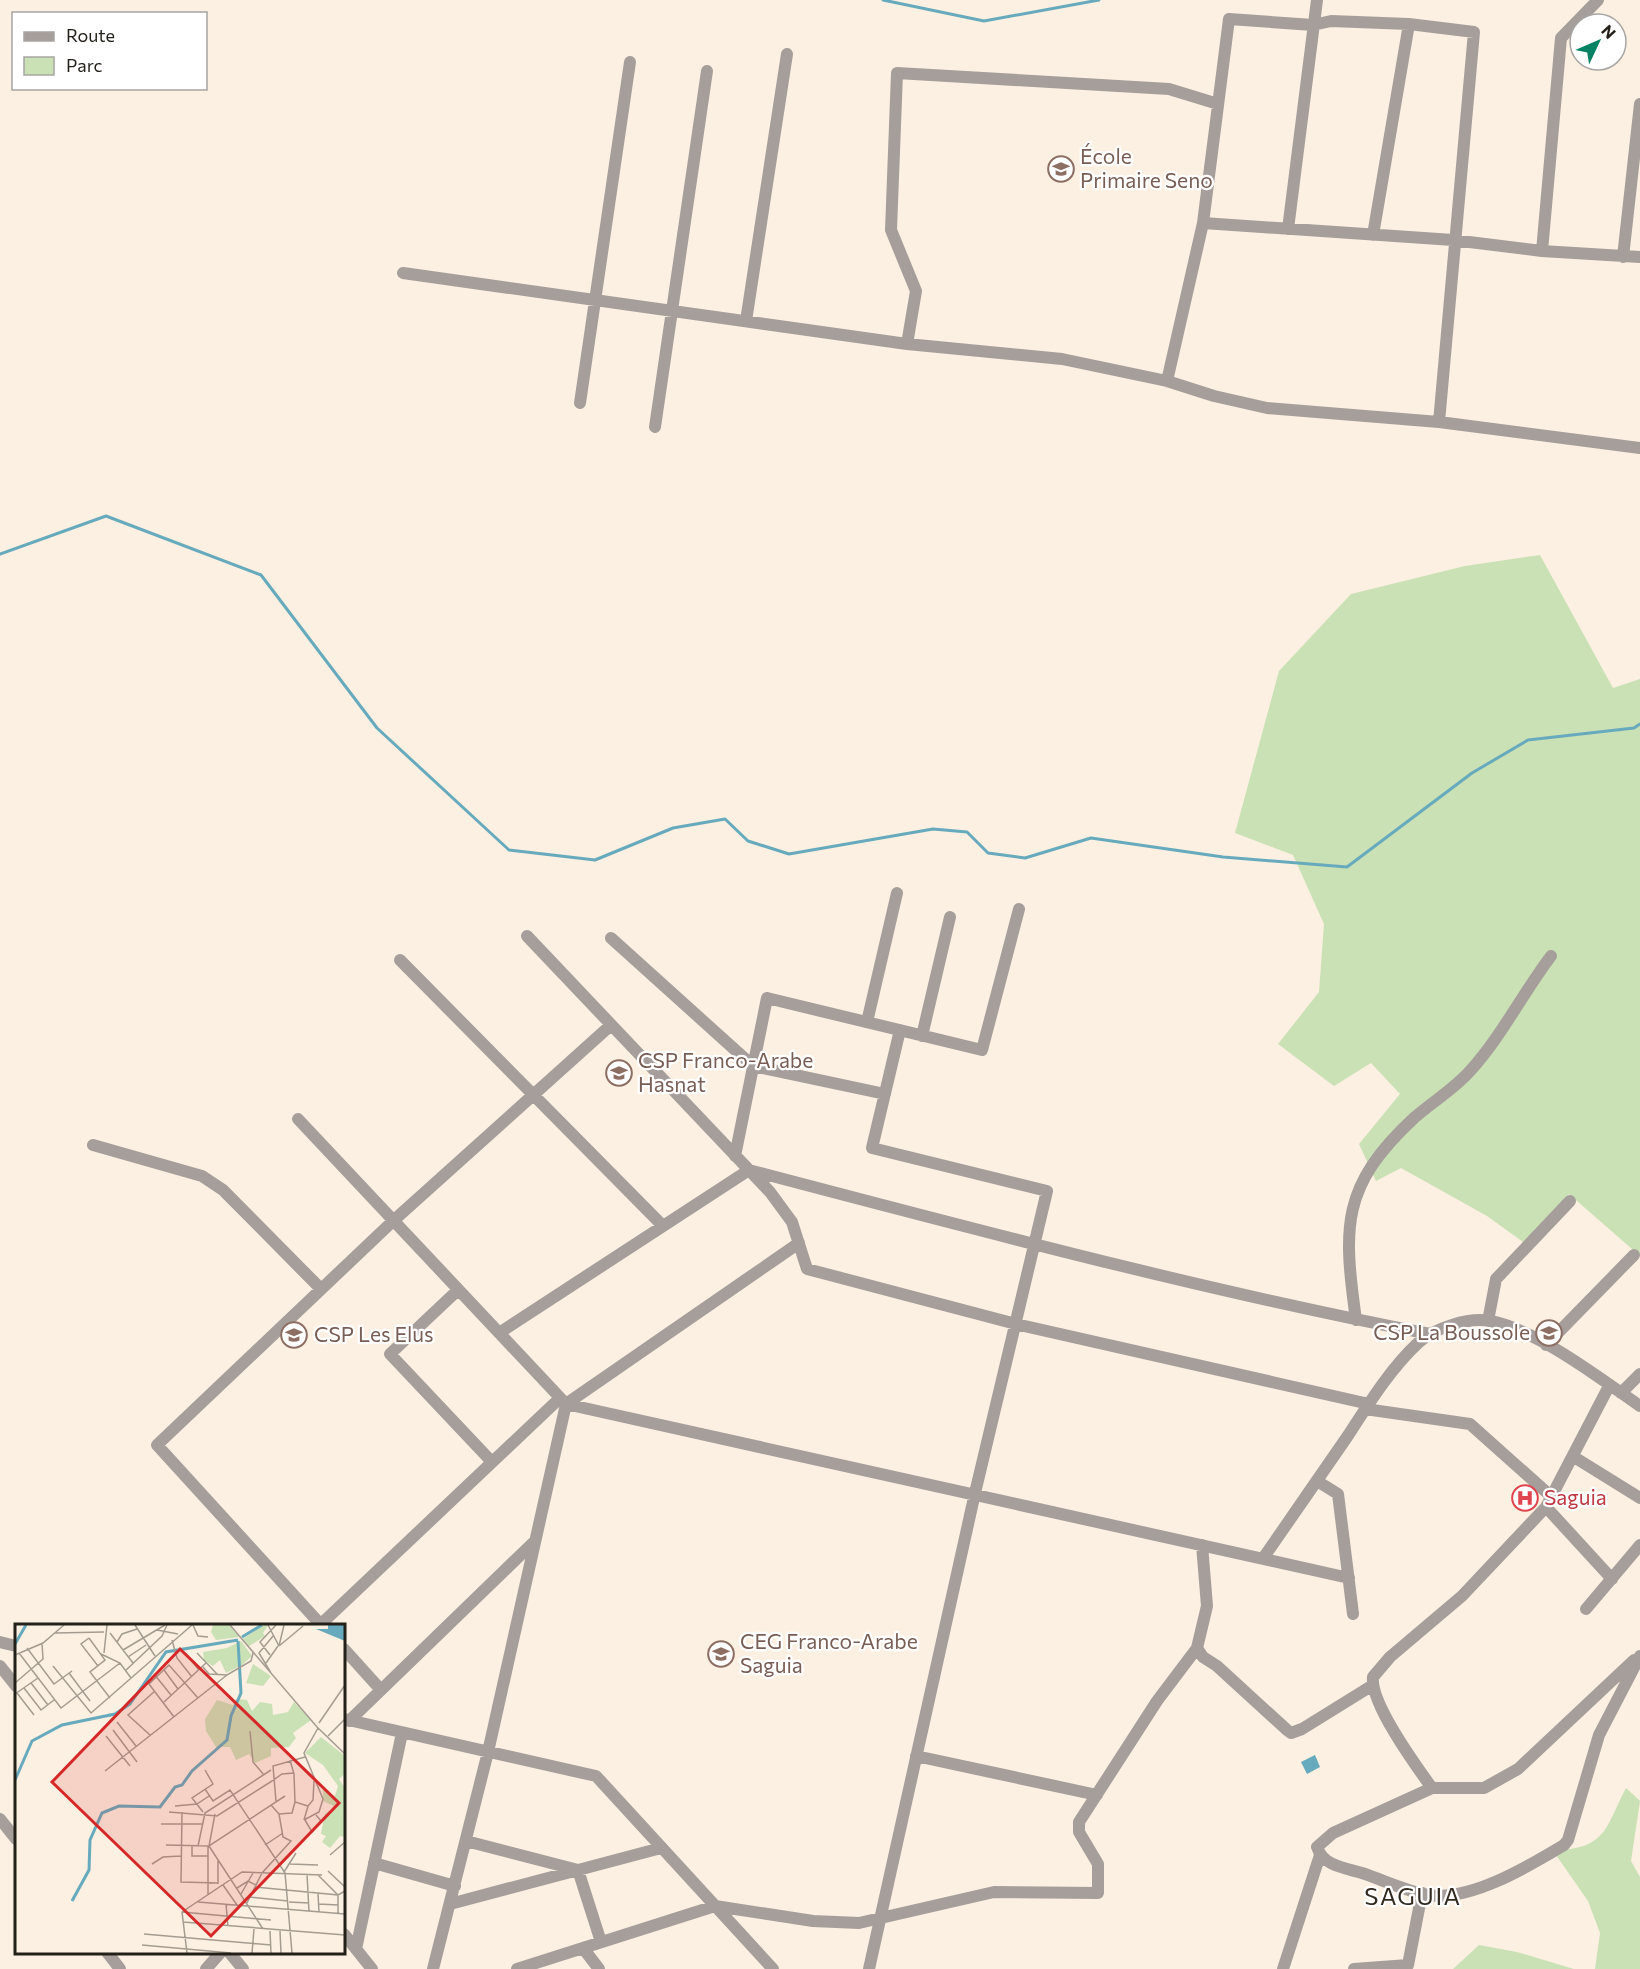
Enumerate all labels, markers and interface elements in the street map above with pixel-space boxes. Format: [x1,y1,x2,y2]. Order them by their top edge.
legend [12,12,207,90]
north arrow [1568,12,1628,72]
text: N [1598,20,1620,42]
text: Route [66,24,115,46]
text: Parc [66,54,103,76]
place label: École Primaire Seno [1080,143,1213,192]
school or university icon: École Primaire Seno [1046,154,1076,184]
place label: CSP Franco-Arabe Hasnat [638,1047,813,1096]
school or university icon: CSP Franco-Arabe Hasnat [604,1058,634,1088]
school or university icon: CSP La Boussole [1534,1318,1564,1348]
place label: CSP La Boussole [1373,1319,1530,1344]
school or university icon: CSP Les Elus [279,1320,309,1350]
place label: CSP Les Elus [314,1321,434,1346]
hospital icon: Saguia [1510,1483,1540,1513]
place label: Saguia [1544,1484,1607,1509]
inset map [15,1624,345,1954]
place label: CEG Franco-Arabe Saguia [740,1628,918,1677]
school or university icon: CEG Franco-Arabe Saguia [706,1639,736,1669]
district label: SAGUIA [1364,1881,1462,1910]

